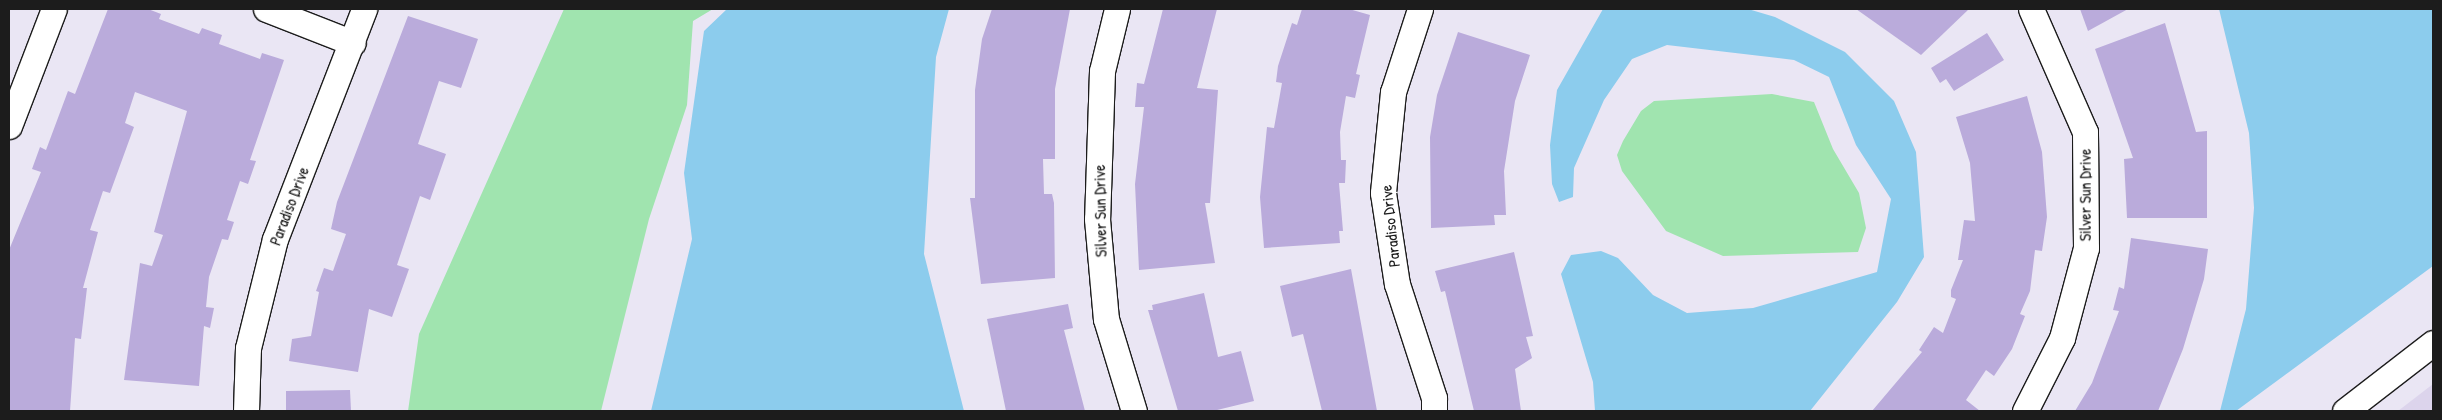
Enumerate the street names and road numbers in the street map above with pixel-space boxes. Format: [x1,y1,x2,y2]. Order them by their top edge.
street label: Silver Sun Drive [2075,149,2095,241]
street label: Paradiso Drive [265,164,313,248]
street label: Silver Sun Drive [1090,165,1110,257]
street label: Paradiso Drive [1376,184,1404,268]

